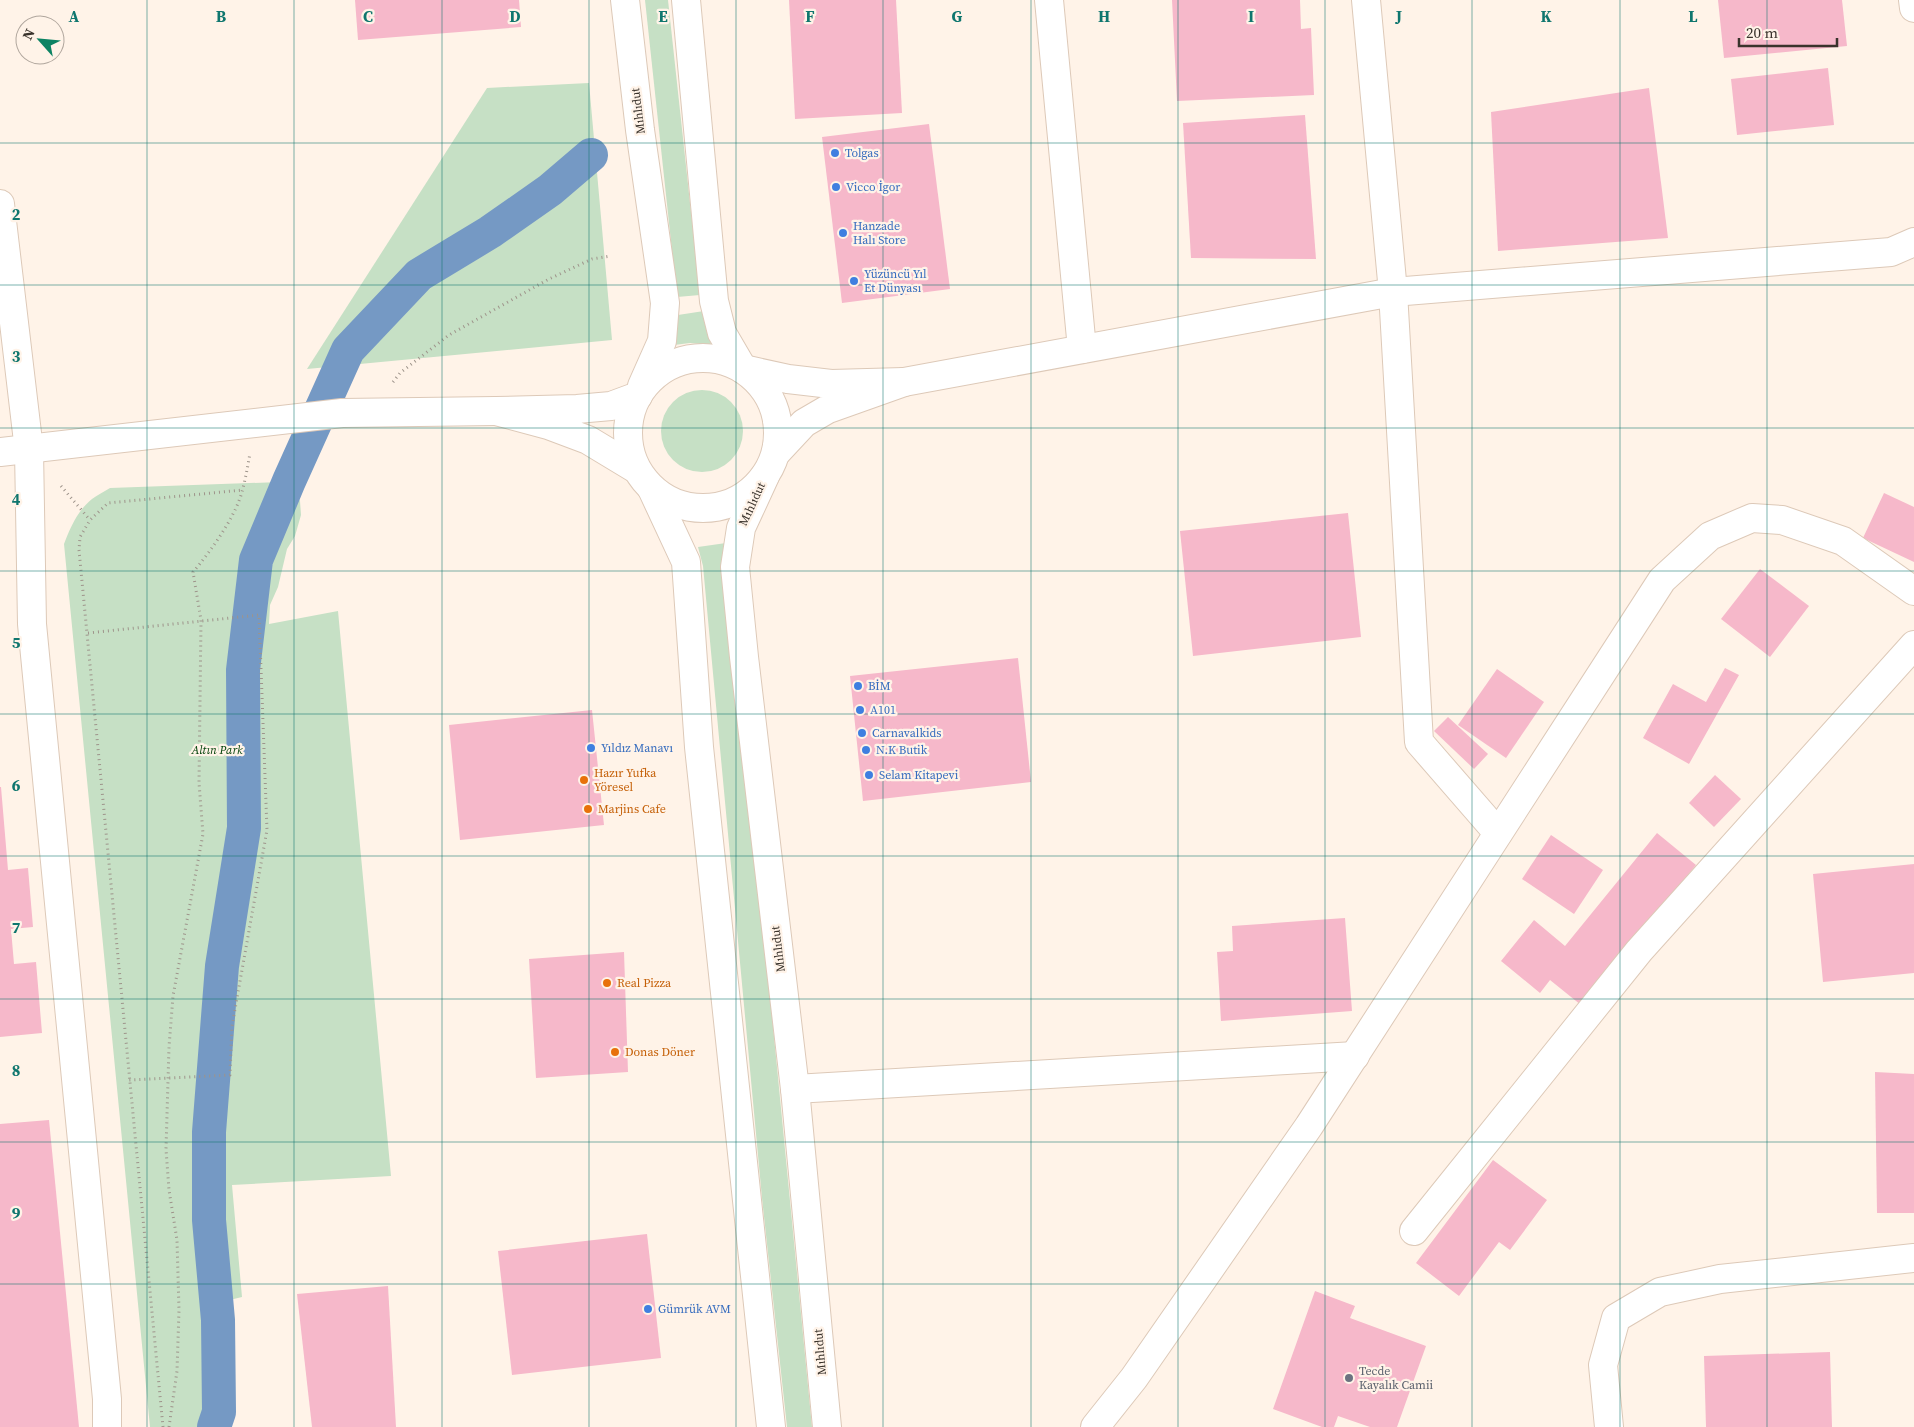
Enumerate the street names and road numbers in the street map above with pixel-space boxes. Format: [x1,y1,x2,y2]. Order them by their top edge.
street label: Mıhlıdut [627,87,649,135]
street label: Mıhlıdut [735,480,769,528]
street label: Mıhlıdut [767,925,789,973]
street label: Mıhlıdut [810,1328,830,1376]

